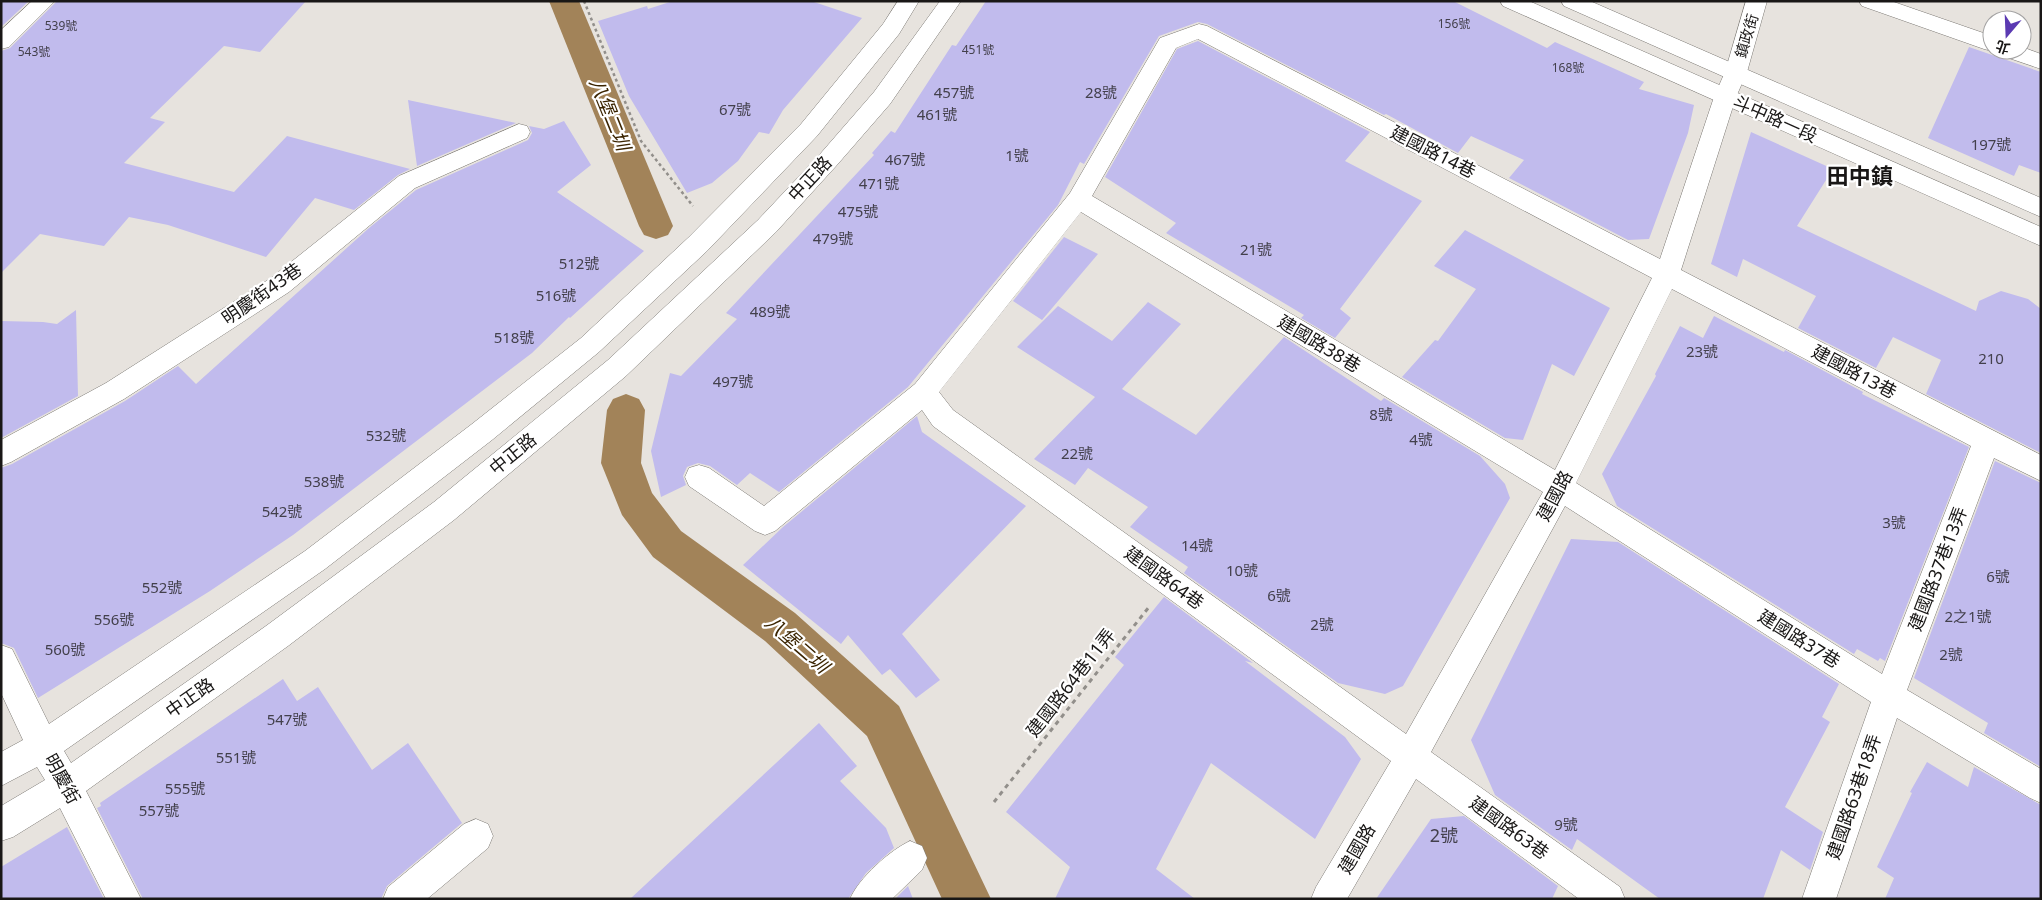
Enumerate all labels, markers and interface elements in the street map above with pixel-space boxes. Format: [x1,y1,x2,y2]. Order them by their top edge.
north arrow [1982,10,2032,60]
street label: 鎮政街 [1730,11,1762,60]
house number: 156號 [1438,15,1470,32]
house number: 539號 [45,17,77,34]
text: 北 [1993,37,2012,59]
house number: 451號 [962,41,994,58]
house number: 543號 [18,43,50,60]
house number: 168號 [1552,59,1584,76]
water label: 八堡二圳 [584,74,637,157]
house number: 457號 [934,82,974,102]
house number: 28號 [1085,82,1117,102]
street label: 斗中路一段 [1729,89,1821,147]
house number: 67號 [719,99,751,119]
house number: 461號 [917,104,957,124]
street label: 建國路14巷 [1387,119,1480,183]
house number: 197號 [1971,134,2011,154]
house number: 1號 [1005,145,1029,165]
house number: 467號 [885,149,925,169]
street label: 中正路 [782,150,836,206]
district label: 田中鎮 [1827,160,1893,190]
house number: 471號 [859,173,899,193]
house number: 475號 [838,201,878,221]
house number: 479號 [813,228,853,248]
house number: 21號 [1240,239,1272,259]
house number: 512號 [559,253,599,273]
street label: 明慶街43巷 [217,257,306,330]
house number: 516號 [536,285,576,305]
house number: 489號 [750,301,790,321]
street label: 建國路38巷 [1274,309,1365,377]
house number: 518號 [494,327,534,347]
street label: 建國路13巷 [1808,339,1901,403]
house number: 23號 [1686,341,1718,361]
house number: 210 [1978,348,2004,368]
house number: 497號 [713,371,753,391]
house number: 8號 [1369,404,1393,424]
house number: 532號 [366,425,406,445]
street label: 中正路 [484,427,541,480]
house number: 4號 [1409,429,1433,449]
house number: 22號 [1061,443,1093,463]
street label: 建國路 [1531,466,1577,525]
house number: 538號 [304,471,344,491]
house number: 542號 [262,501,302,521]
street label: 建國路37巷13弄 [1902,503,1972,634]
house number: 3號 [1882,512,1906,532]
house number: 14號 [1181,535,1213,555]
street label: 建國路64巷 [1120,540,1209,614]
house number: 10號 [1226,560,1258,580]
house number: 6號 [1986,566,2010,586]
house number: 552號 [142,577,182,597]
house number: 6號 [1267,585,1291,605]
street label: 建國路37巷 [1754,603,1845,673]
house number: 2之1號 [1944,606,1992,626]
house number: 556號 [94,609,134,629]
water label: 八堡二圳 [760,609,836,681]
house number: 2號 [1310,614,1334,634]
street label: 建國路64巷11弄 [1020,623,1120,741]
house number: 560號 [45,639,85,659]
house number: 2號 [1939,644,1963,664]
street label: 中正路 [160,672,218,722]
house number: 547號 [267,709,307,729]
street label: 建國路63巷18弄 [1820,731,1886,863]
house number: 551號 [216,747,256,767]
street label: 明慶街 [39,749,86,808]
house number: 555號 [165,778,205,798]
street label: 建國路63巷 [1465,790,1554,864]
house number: 557號 [139,800,179,820]
house number: 9號 [1554,814,1578,834]
street label: 建國路 [1332,819,1380,878]
house number: 2號 [1430,823,1458,847]

